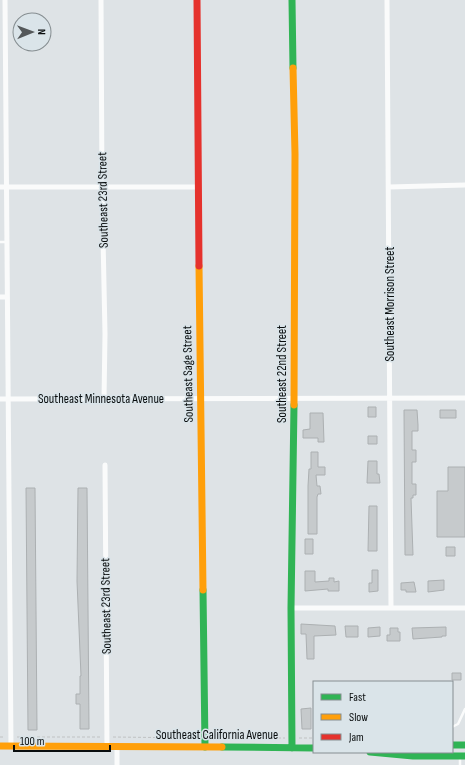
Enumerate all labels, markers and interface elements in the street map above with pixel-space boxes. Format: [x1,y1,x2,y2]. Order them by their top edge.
north arrow [12,12,52,52]
text: N [35,29,48,35]
street label: Southeast 23rd Street [94,152,112,248]
street label: Southeast Morrison Street [382,246,398,361]
street label: Southeast Sage Street [179,325,197,423]
street label: Southeast 22nd Street [274,325,290,423]
street label: Southeast Minnesota Avenue [38,391,164,407]
street label: Southeast 23rd Street [97,558,115,654]
legend [313,681,453,753]
text: Fast [349,690,366,705]
text: Slow [349,710,368,725]
scale bar [14,727,110,753]
street label: Southeast California Avenue [156,727,278,743]
text: Jam [348,730,364,745]
text: 100 m [20,734,45,749]

